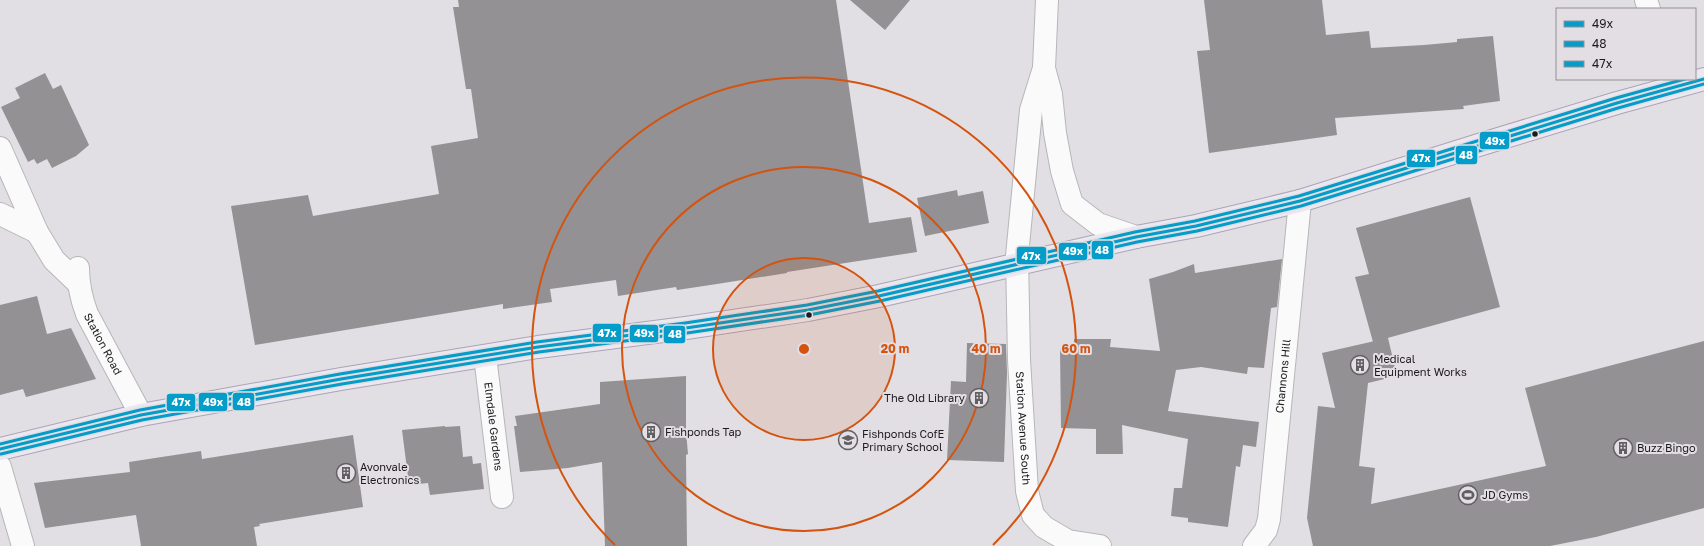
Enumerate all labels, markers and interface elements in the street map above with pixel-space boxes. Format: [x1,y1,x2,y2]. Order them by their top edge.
legend [1556,8,1696,80]
text: 49x [1592,16,1614,31]
text: 48 [1592,36,1607,51]
text: 47x [1592,56,1613,71]
unlabelled marker [1530,129,1540,139]
line badge: 49x [1479,131,1510,150]
text: 49x [1485,134,1506,147]
line badge: 48 [1455,145,1478,165]
text: 48 [1459,148,1473,161]
line badge: 47x [1406,149,1436,168]
text: 47x [1411,151,1431,164]
line badge: 48 [1091,240,1114,260]
line badge: 49x [1058,242,1088,261]
text: 48 [1095,243,1109,256]
text: 49x [1063,244,1084,257]
line badge: 47x [1016,246,1047,265]
text: 47x [1021,249,1041,262]
unlabelled marker [804,310,814,320]
street label: Station Road [82,311,125,377]
line badge: 47x [592,323,622,343]
line badge: 49x [629,324,659,343]
line badge: 48 [663,325,686,344]
text: 47x [597,326,617,339]
text: 49x [634,326,655,339]
text: 48 [668,327,682,340]
street label: Channons Hill [1272,338,1293,414]
text: 20 m [881,341,909,356]
text: 40 m [972,341,1000,356]
text: 60 m [1062,341,1090,356]
centre of rings [797,342,811,356]
place label: Medical Equipment Works [1374,352,1467,378]
building icon: Medical Equipment Works [1349,354,1371,376]
street label: Station Avenue South [1014,371,1034,485]
street label: Elmdale Gardens [482,381,506,472]
building icon: The Old Library [968,387,990,409]
place label: The Old Library [884,391,965,404]
line badge: 49x [198,392,228,412]
line badge: 48 [232,392,255,411]
line badge: 47x [166,393,196,412]
text: 47x [171,395,191,408]
text: 49x [203,395,224,408]
text: 48 [237,395,251,408]
building icon: Fishponds Tap [640,421,662,443]
place label: Fishponds Tap [665,425,742,438]
place label: Fishponds CofE Primary School [862,427,945,453]
school or university icon: Fishponds CofE Primary School [837,429,859,451]
building icon: Buzz Bingo [1612,437,1634,459]
place label: Buzz Bingo [1637,441,1696,454]
place label: Avonvale Electronics [360,460,419,486]
building icon: Avonvale Electronics [335,462,357,484]
sports icon: JD Gyms [1457,484,1479,506]
place label: JD Gyms [1482,488,1528,501]

